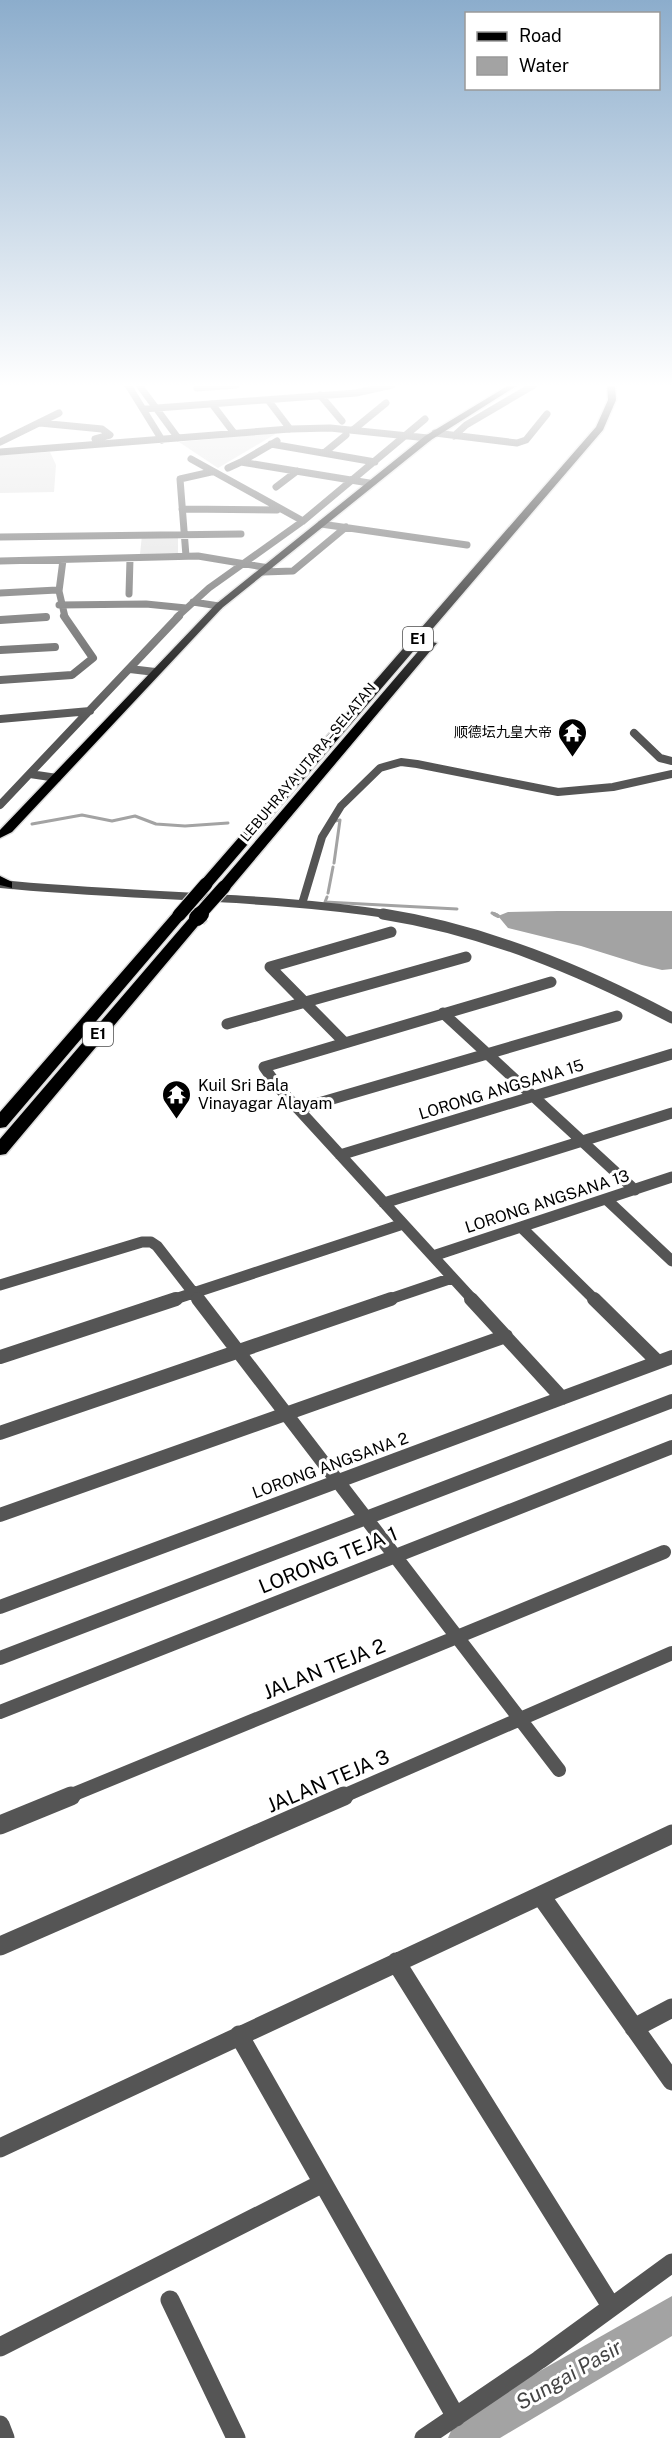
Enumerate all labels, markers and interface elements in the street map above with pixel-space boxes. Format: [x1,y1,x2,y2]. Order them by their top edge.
legend [465,12,660,90]
text: Road [519,25,562,46]
text: Water [519,55,569,76]
road number: E1 [403,627,433,651]
street label: LEBUHRAYA UTARA–SELATAN [237,679,379,845]
temple icon: 顺德坛九皇大帝 [557,716,589,758]
place label: 顺德坛九皇大帝 [454,724,552,740]
road number: E1 [83,1022,113,1046]
street label: LORONG ANGSANA 15 [416,1055,586,1124]
place label: Kuil Sri Bala Vinayagar Alayam [198,1076,332,1113]
temple icon: Kuil Sri Bala Vinayagar Alayam [161,1078,193,1120]
street label: LORONG ANGSANA 13 [463,1166,632,1237]
street label: LORONG ANGSANA 2 [250,1428,411,1503]
street label: LORONG TEJA 1 [255,1521,401,1599]
street label: JALAN TEJA 2 [259,1634,389,1704]
street label: JALAN TEJA 3 [263,1744,393,1818]
water label: Sungai Pasir [511,2334,627,2415]

